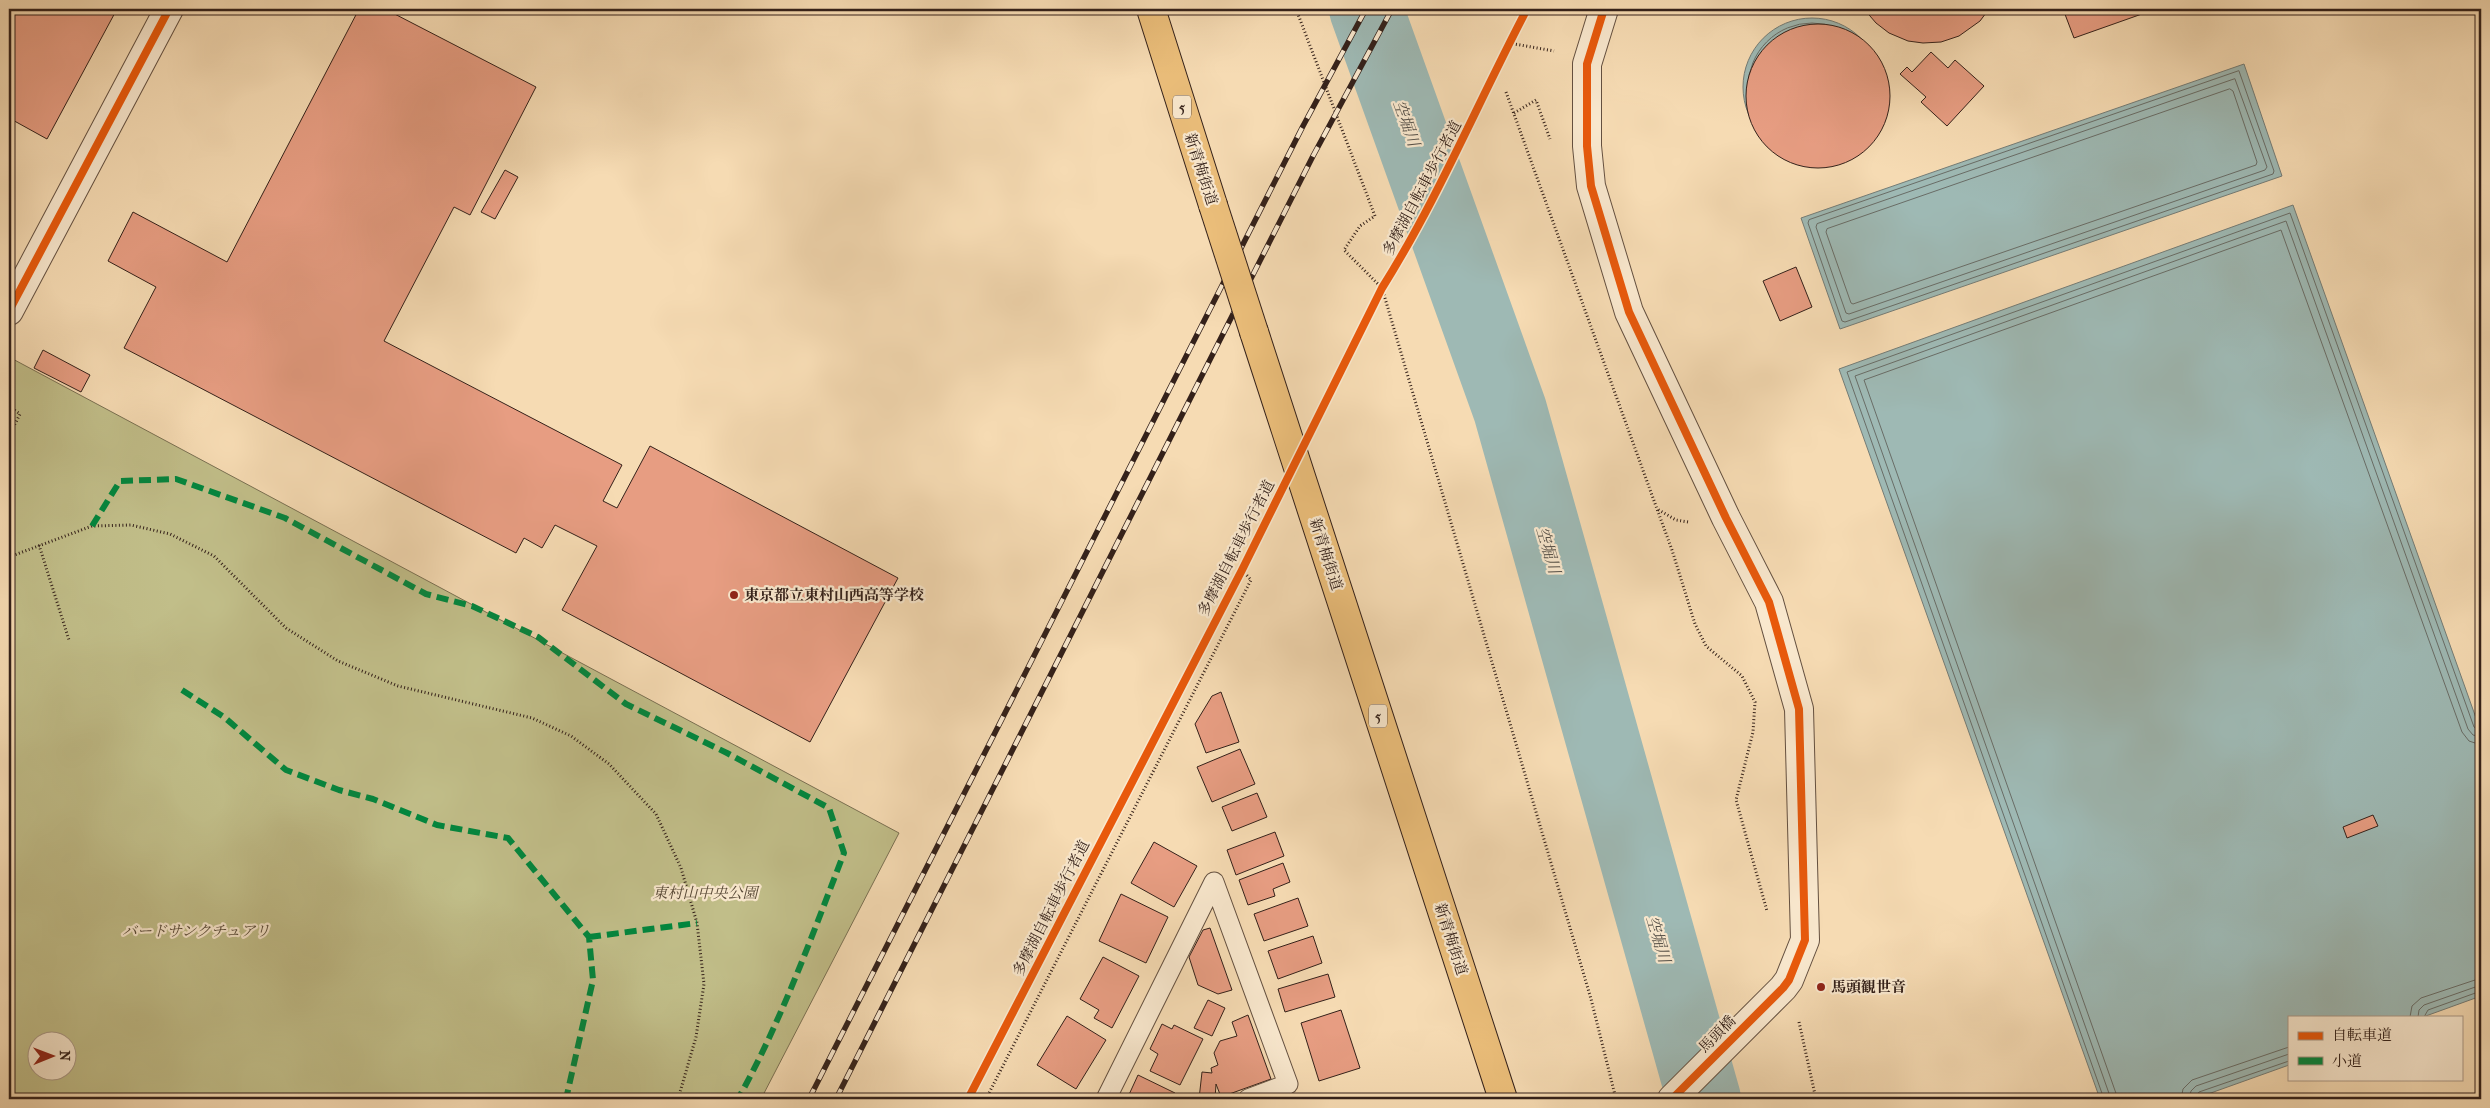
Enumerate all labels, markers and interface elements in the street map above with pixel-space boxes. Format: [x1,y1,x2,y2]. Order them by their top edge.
road number: 5 [1173,95,1191,118]
water label: 空堀川 [1389,97,1424,151]
street label: 多摩湖自転車歩行者道 [1379,118,1465,258]
street label: 新青梅街道 [1181,131,1221,207]
street label: 多摩湖自転車歩行者道 [1194,477,1278,619]
street label: 新青梅街道 [1306,516,1346,592]
water label: 空堀川 [1533,524,1565,578]
place label: 東京都立東村山西高等学校 [744,586,924,604]
marker: 東京都立東村山西高等学校 [728,589,740,601]
road number: 5 [1369,704,1387,728]
street label: 多摩湖自転車歩行者道 [1009,837,1093,979]
park label: 東村山中央公園 [652,884,760,902]
street label: 新青梅街道 [1431,901,1471,977]
water label: 空堀川 [1643,913,1675,967]
park label: バードサンクチュアリ [122,922,270,940]
place label: 馬頭観世音 [1831,978,1906,996]
marker: 馬頭観世音 [1815,981,1827,993]
street label: 馬頭橋 [1695,1012,1739,1056]
legend [2288,1016,2462,1080]
text: 自転車道 [2332,1026,2392,1044]
north arrow [28,1030,78,1080]
text: N [56,1050,73,1062]
text: 小道 [2332,1052,2362,1070]

